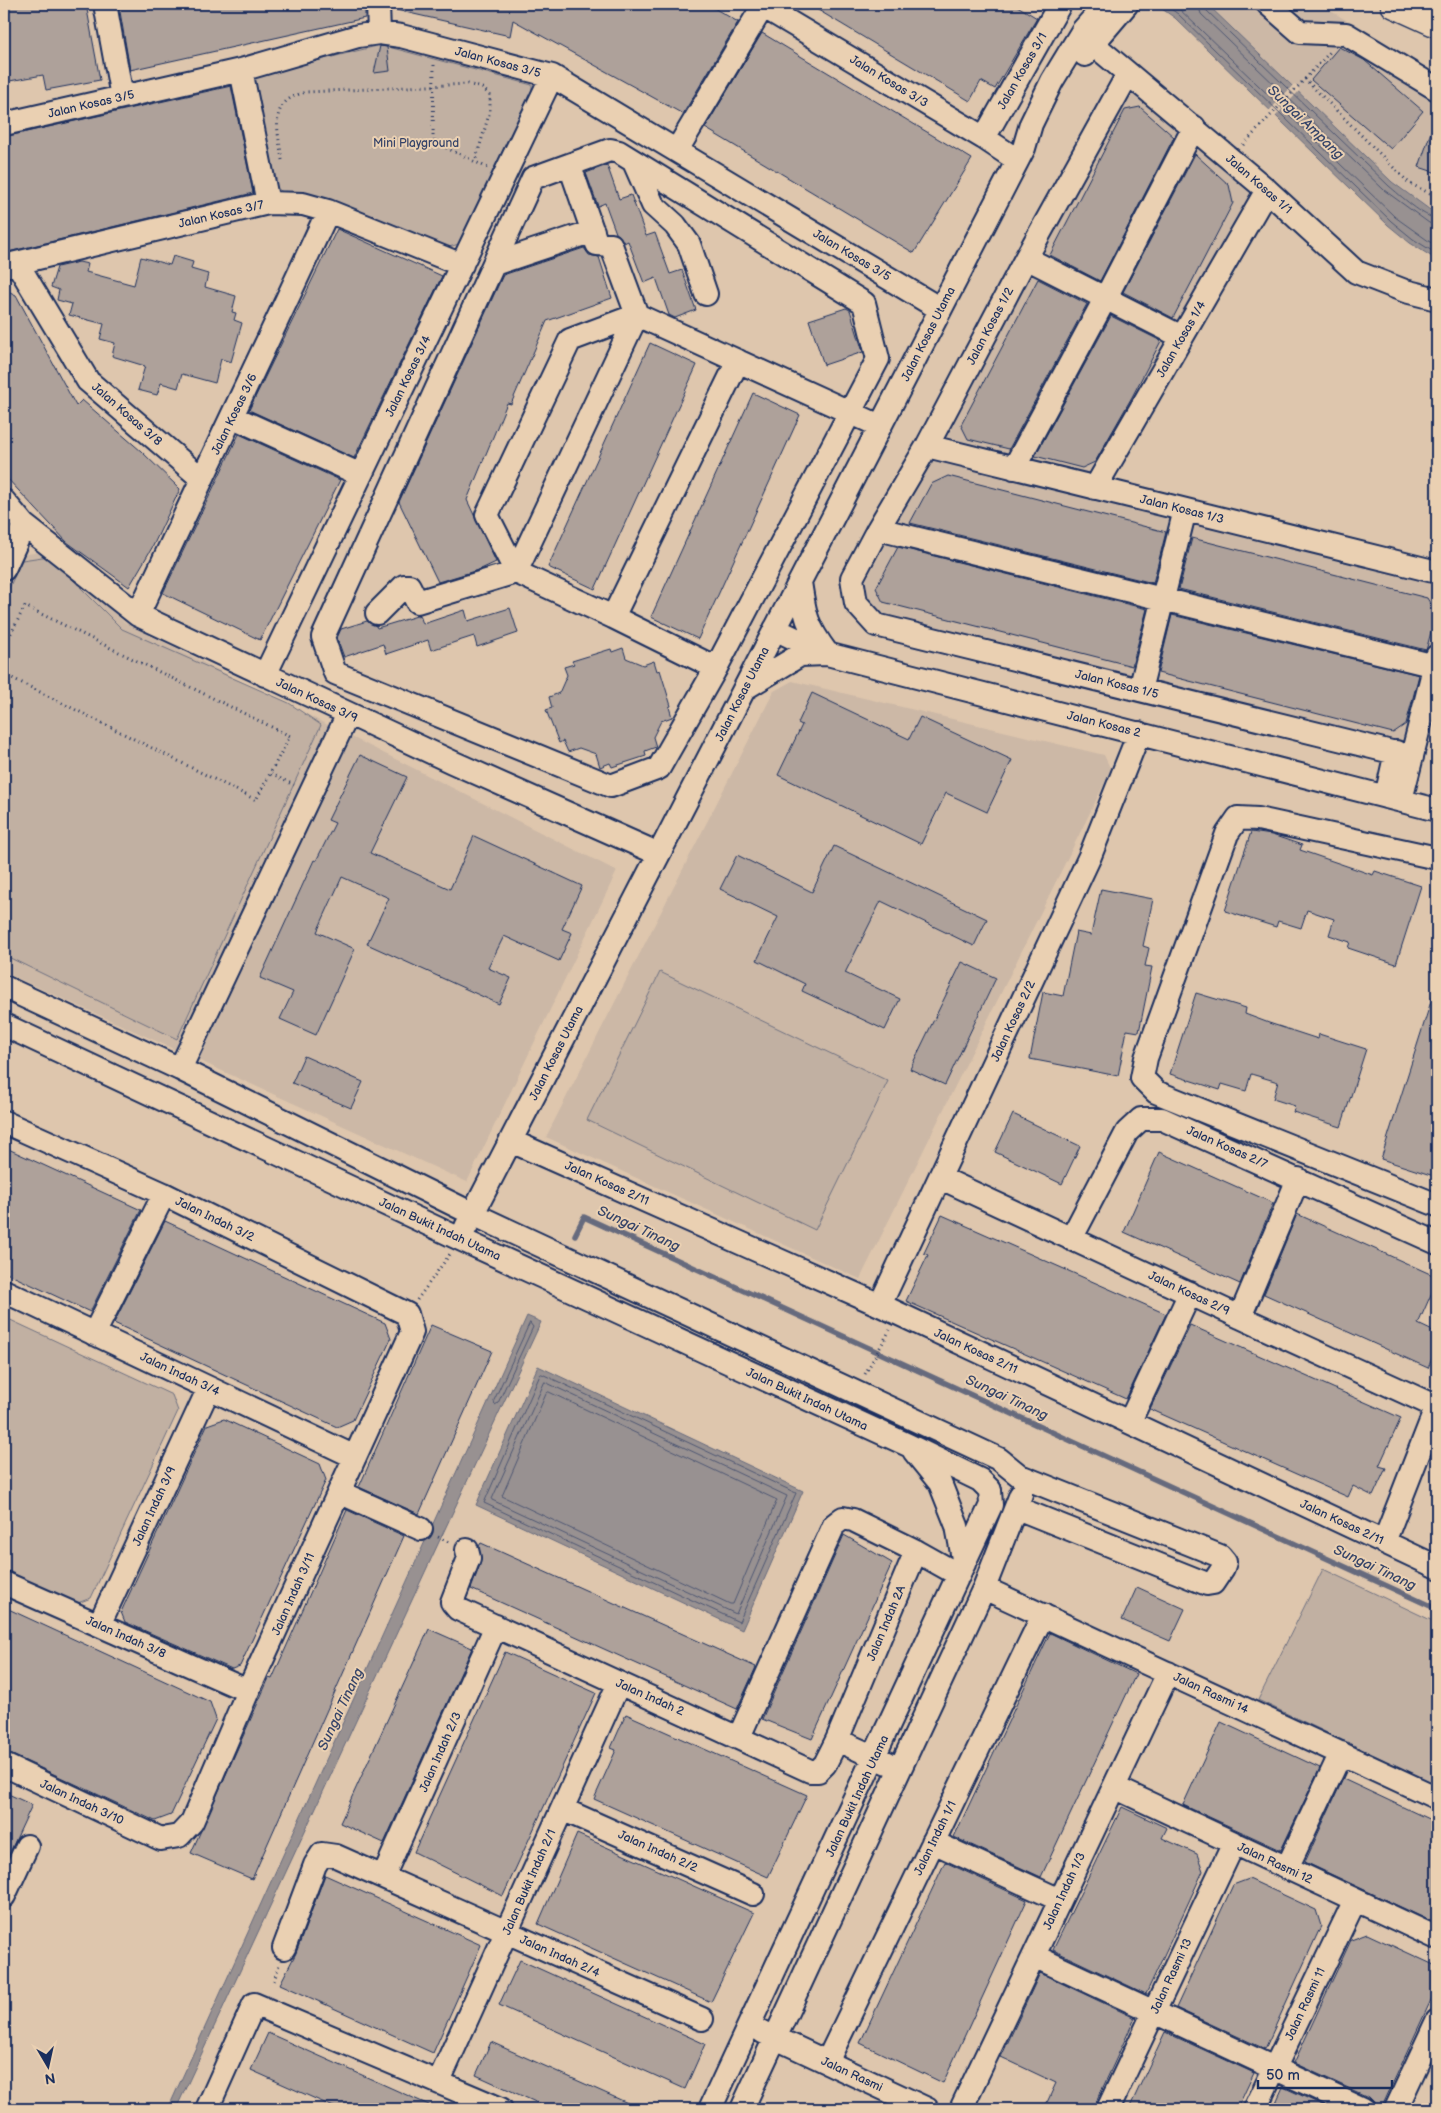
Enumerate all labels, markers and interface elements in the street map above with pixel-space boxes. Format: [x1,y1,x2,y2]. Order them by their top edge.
street label: Jalan Kosas 3/1 [994,30,1050,112]
street label: Jalan Kosas 3/5 [453,44,543,81]
street label: Jalan Kosas 3/3 [847,52,931,111]
water label: Sungai Ampang [1264,82,1347,163]
street label: Jalan Kosas 3/5 [46,87,136,122]
park label: Mini Playground [373,136,459,151]
street label: Jalan Kosas 1/1 [1222,151,1295,217]
street label: Jalan Kosas 3/7 [177,197,265,232]
street label: Jalan Kosas 3/5 [810,226,894,285]
street label: Jalan Kosas Utama [898,284,959,384]
street label: Jalan Kosas 1/2 [964,285,1017,368]
street label: Jalan Kosas 1/4 [1153,298,1210,380]
street label: Jalan Kosas 3/4 [382,332,435,419]
street label: Jalan Kosas 3/6 [208,371,261,457]
street label: Jalan Kosas 3/8 [88,380,165,449]
street label: Jalan Kosas 1/3 [1138,492,1225,527]
street label: Jalan Kosas Utama [712,644,773,744]
street label: Jalan Kosas 1/5 [1074,667,1160,702]
street label: Jalan Kosas 3/9 [274,675,360,726]
street label: Jalan Kosas 2 [1065,708,1142,741]
street label: Jalan Kosas 2/2 [988,978,1039,1064]
street label: Jalan Kosas Utama [526,1003,587,1103]
street label: Jalan Kosas 2/7 [1184,1123,1270,1172]
street label: Jalan Kosas 2/11 [562,1158,651,1209]
street label: Jalan Indah 3/2 [173,1194,257,1245]
street label: Jalan Bukit Indah Utama [377,1195,503,1264]
water label: Sungai Tinang [595,1202,683,1255]
street label: Jalan Kosas 2/9 [1146,1268,1232,1319]
street label: Jalan Kosas 2/11 [932,1326,1020,1377]
street label: Jalan Indah 3/4 [137,1349,223,1400]
street label: Jalan Bukit Indah Utama [744,1365,870,1434]
water label: Sungai Tinang [963,1371,1051,1424]
street label: Jalan Indah 3/9 [129,1464,179,1548]
street label: Jalan Kosas 2/11 [1298,1497,1386,1548]
water label: Sungai Tinang [1331,1541,1419,1594]
street label: Jalan Indah 3/11 [269,1551,318,1638]
street label: Jalan Indah 2A [864,1583,909,1663]
street label: Jalan Indah 3/8 [83,1613,168,1662]
water label: Sungai Tinang [314,1665,367,1753]
street label: Jalan Rasmi 14 [1171,1669,1251,1718]
street label: Jalan Indah 2 [613,1676,686,1719]
street label: Jalan Indah 2/3 [416,1710,465,1795]
street label: Jalan Bukit Indah Utama [823,1733,892,1859]
street label: Jalan Indah 3/10 [37,1776,126,1828]
street label: Jalan Indah 1/1 [911,1799,960,1878]
street label: Jalan Bukit Indah 2/1 [499,1827,559,1937]
street label: Jalan Indah 2/2 [616,1827,700,1876]
street label: Jalan Rasmi 12 [1235,1840,1315,1887]
street label: Jalan Indah 1/3 [1040,1850,1089,1932]
street label: Jalan Indah 2/4 [517,1932,603,1981]
street label: Jalan Rasmi 13 [1147,1936,1195,2016]
street label: Jalan Rasmi 11 [1282,1965,1329,2043]
north arrow [22,2040,72,2090]
street label: Jalan Rasmi [819,2054,885,2095]
scale bar [1258,2058,1392,2090]
text: 50 m [1266,2066,1300,2085]
text: N [43,2069,56,2088]

